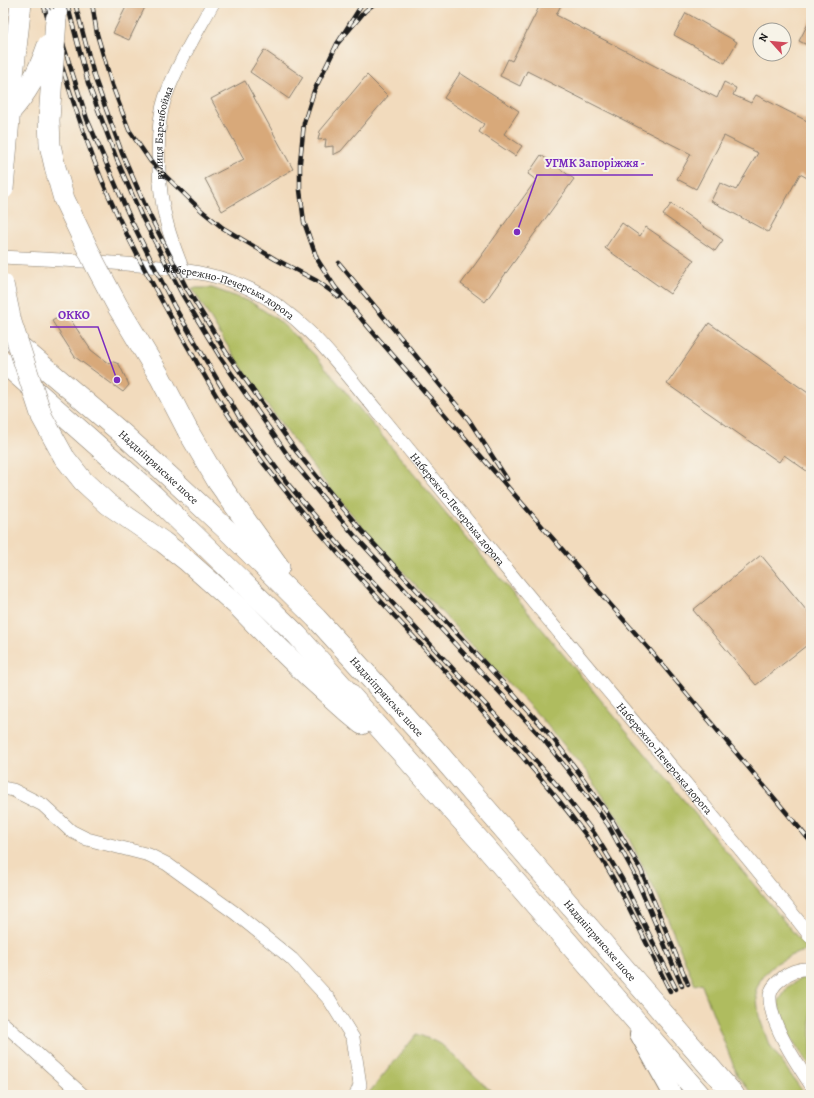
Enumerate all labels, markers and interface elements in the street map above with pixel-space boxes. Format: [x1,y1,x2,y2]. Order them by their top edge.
north arrow [752,22,792,62]
text: N [755,31,772,45]
street label: вулиця Баренбойма [151,83,177,180]
callout: УГМК Запоріжжя - [537,151,653,175]
text: УГМК Запоріжжя - [545,155,645,171]
street label: Набережно-Печерська дорога [162,261,298,324]
callout: ОККО [50,303,98,327]
text: ОККО [58,307,90,323]
street label: Наддніпрянське шосе [115,427,202,508]
street label: Набережно-Печерська дорога [406,450,509,570]
street label: Наддніпрянське шосе [346,653,427,740]
street label: Набережно-Печерська дорога [613,700,716,818]
street label: Наддніпрянське шосе [560,897,639,985]

